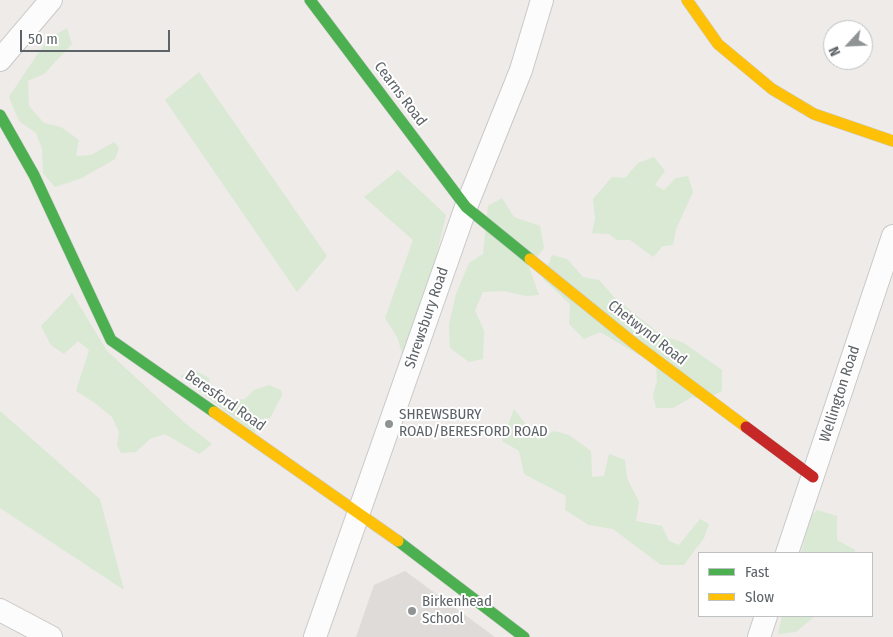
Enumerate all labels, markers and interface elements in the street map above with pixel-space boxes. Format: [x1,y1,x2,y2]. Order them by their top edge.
scale bar [22,20,172,52]
north arrow [823,20,873,70]
text: 50 m [28,30,58,48]
text: N [825,44,844,59]
street label: Cearns Road [370,58,430,130]
street label: Shrewsbury Road [401,265,453,371]
street label: Chetwynd Road [604,297,690,369]
street label: Wellington Road [816,344,864,444]
street label: Beresford Road [181,367,269,435]
place label: SHREWSBURY ROAD/BERESFORD ROAD [399,406,548,441]
marker: SHREWSBURY ROAD/BERESFORD ROAD [383,418,395,430]
legend [698,552,873,617]
text: Fast [745,563,769,581]
text: Slow [745,588,774,606]
place label: Birkenhead School [422,593,492,628]
marker: Birkenhead School [406,605,418,617]

